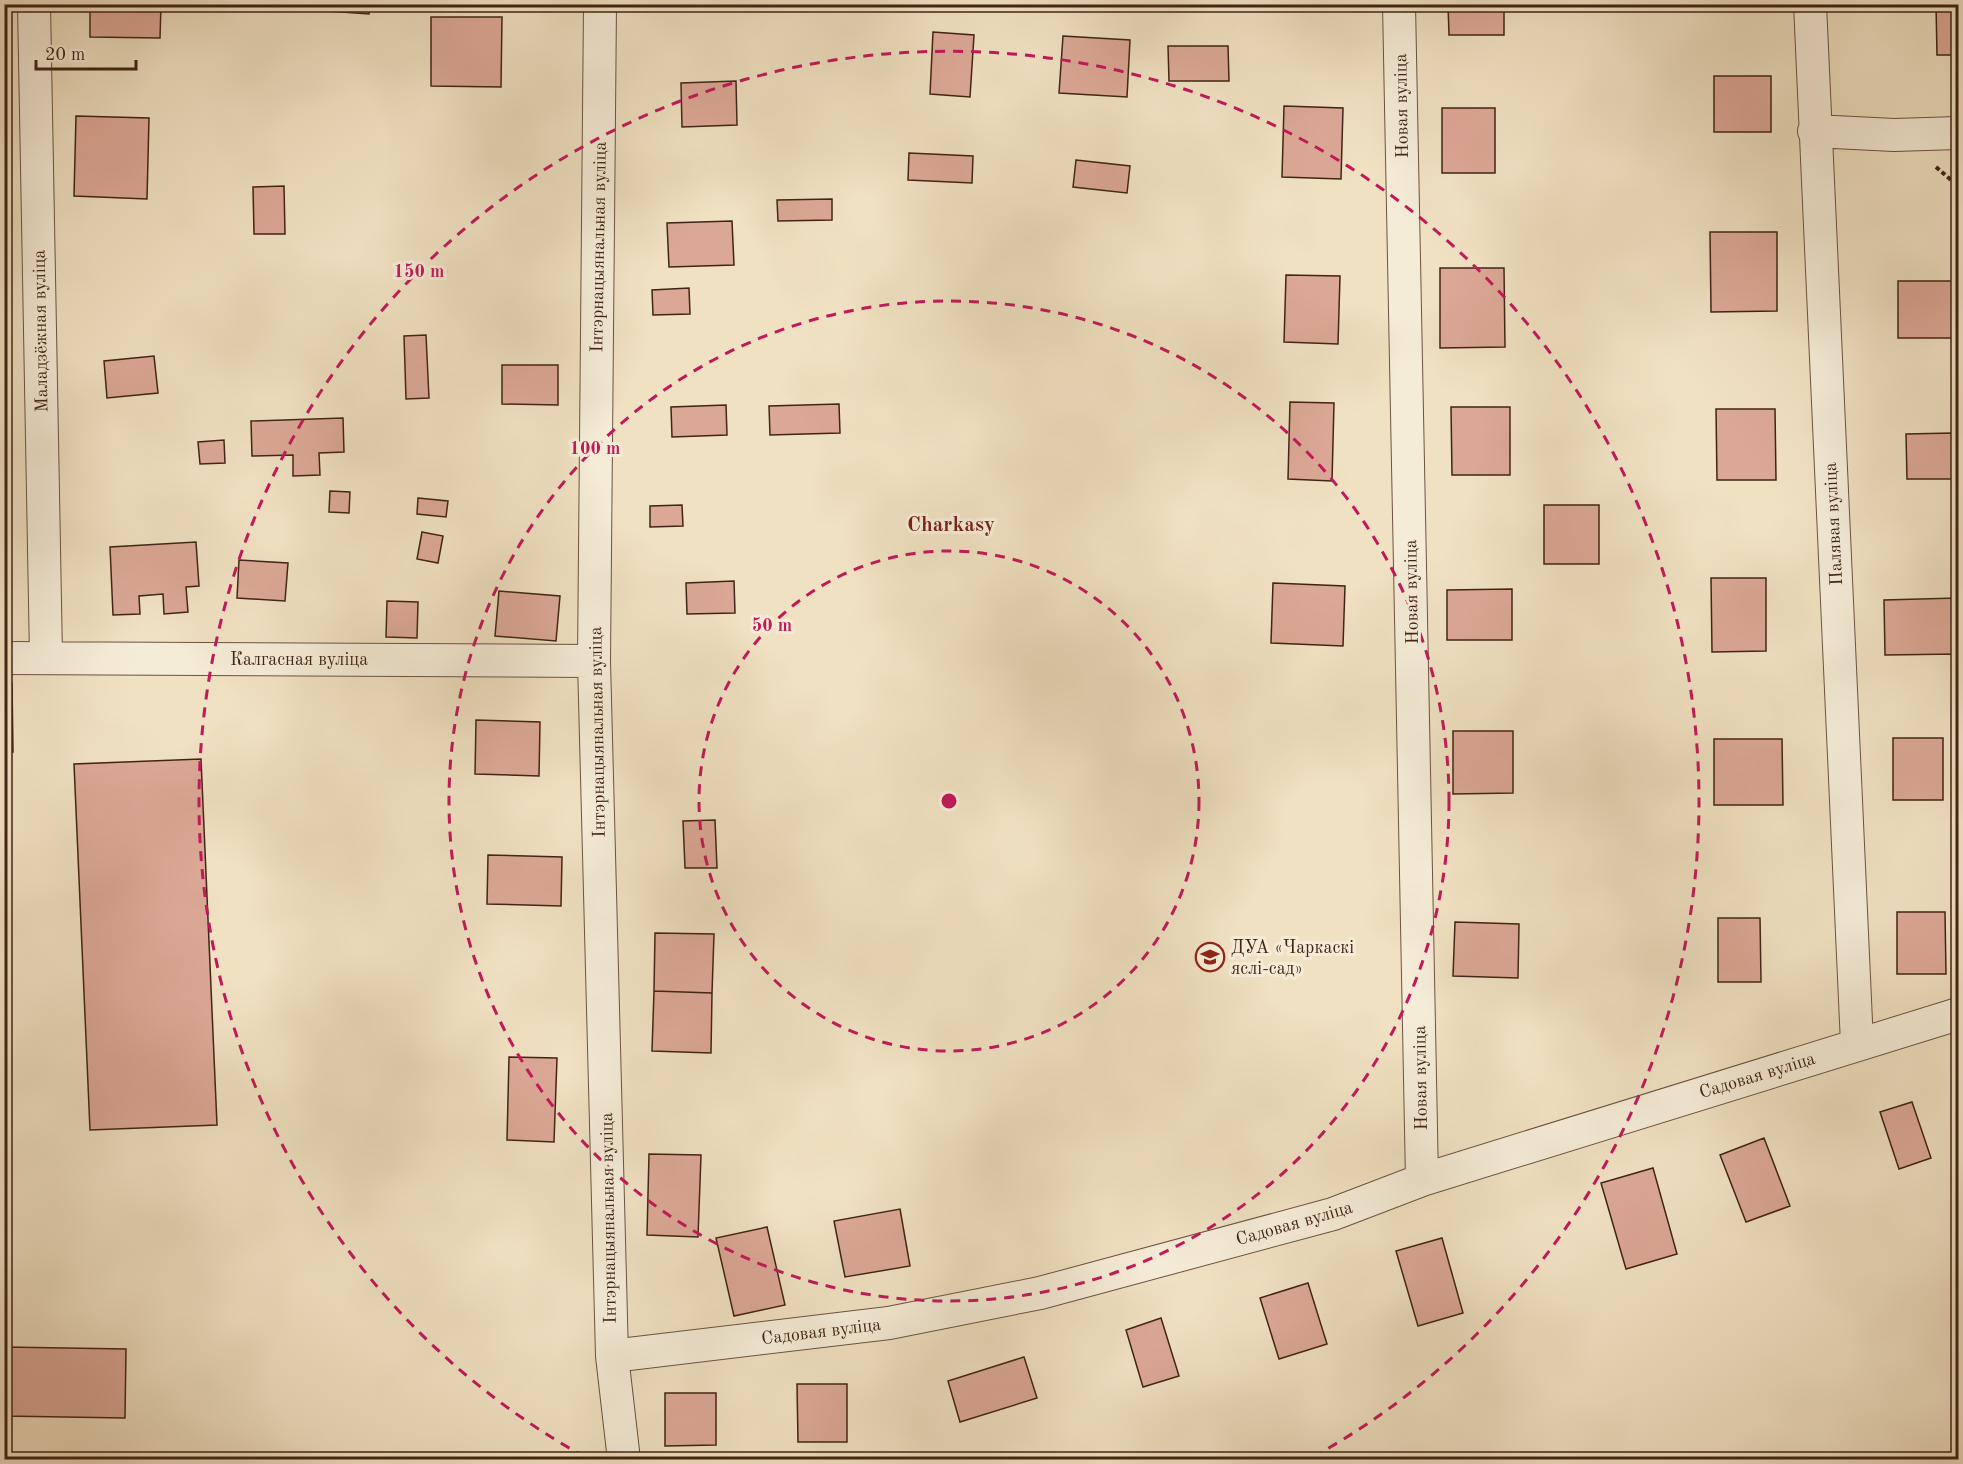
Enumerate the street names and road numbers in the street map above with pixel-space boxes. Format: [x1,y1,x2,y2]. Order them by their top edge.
street label: Новая вуліца [1392,53,1412,159]
street label: Інтэрнацыянальная вуліца [588,141,610,353]
street label: Маладзёжная вуліца [31,249,51,413]
street label: Палявая вуліца [1822,462,1846,586]
street label: Новая вуліца [1402,539,1422,645]
street label: Інтэрнацыянальная вуліца [587,626,609,838]
street label: Калгасная вуліца [230,651,368,669]
street label: Новая вуліца [1411,1025,1431,1131]
street label: Садовая вуліца [1697,1050,1818,1102]
street label: Інтэрнацыянальная вуліца [598,1112,620,1324]
street label: Садовая вуліца [1234,1199,1355,1249]
street label: Садовая вуліца [760,1316,882,1348]

